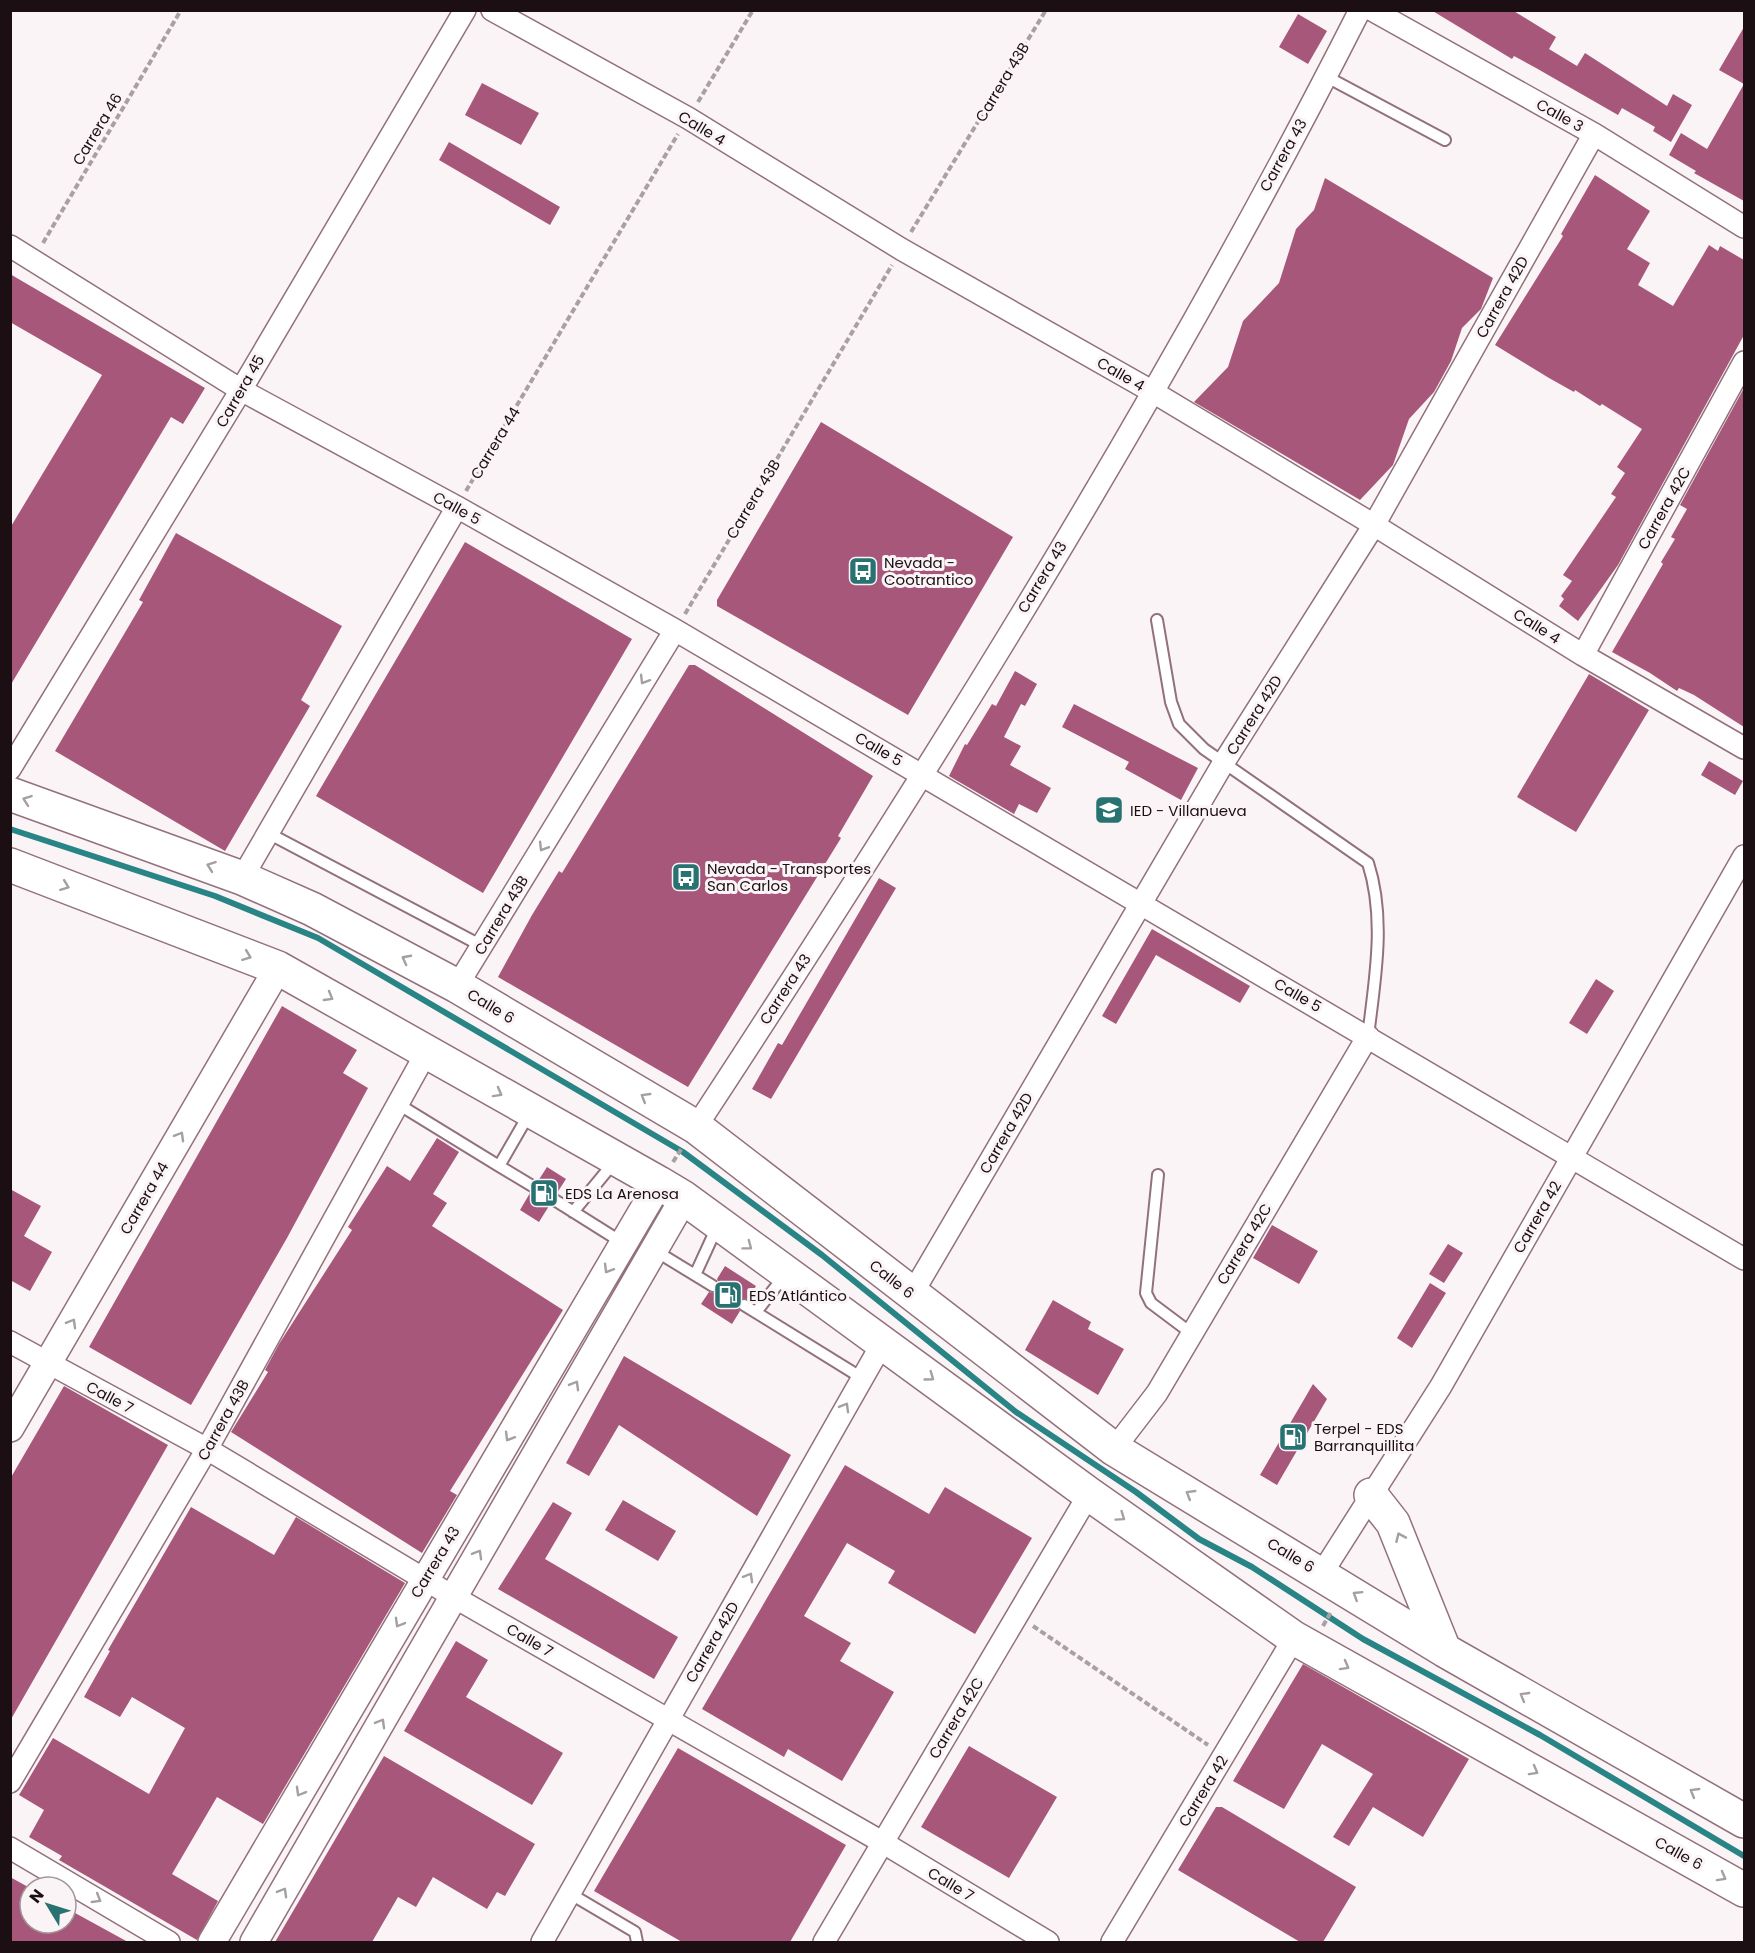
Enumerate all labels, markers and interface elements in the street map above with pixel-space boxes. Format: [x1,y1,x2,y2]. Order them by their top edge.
street label: Carrera 43B [970,38,1034,126]
street label: Carrera 46 [67,89,127,169]
street label: Calle 3 [1532,93,1588,137]
street label: Calle 4 [674,106,730,150]
street label: Carrera 43 [1254,115,1312,195]
street label: Carrera 42D [1471,252,1533,342]
street label: Carrera 45 [211,351,269,431]
street label: Calle 4 [1093,352,1149,396]
street label: Carrera 44 [465,403,525,483]
street label: Carrera 43B [721,455,785,543]
street label: Carrera 42C [1633,463,1695,553]
street label: Calle 5 [429,486,485,530]
street label: Carrera 43 [1012,537,1072,617]
place label: Nevada - Cootrantico [884,552,973,590]
bus stop icon: Nevada - Cootrantico [847,555,879,587]
street label: Calle 4 [1509,603,1565,649]
street label: Carrera 42D [1221,671,1287,759]
one-way arrow [640,674,652,684]
street label: Calle 5 [851,727,907,771]
school or university icon: IED - Villanueva [1093,794,1125,826]
one-way arrow [22,795,33,808]
place label: IED - Villanueva [1130,800,1247,821]
one-way arrow [538,841,550,851]
place label: Nevada - Transportes San Carlos [707,858,871,896]
one-way arrow [206,861,217,874]
bus stop icon: Nevada - Transportes San Carlos [670,861,702,893]
street label: Carrera 43B [469,871,533,959]
one-way arrow [59,879,70,891]
one-way arrow [241,948,252,961]
street label: Carrera 43 [754,950,816,1028]
one-way arrow [401,955,412,966]
street label: Calle 5 [1270,973,1326,1017]
street label: Calle 6 [463,984,519,1028]
one-way arrow [322,990,333,1001]
one-way arrow [492,1086,502,1097]
street label: Carrera 42D [974,1089,1038,1177]
one-way arrow [641,1093,651,1105]
one-way arrow [173,1132,184,1142]
street label: Carrera 44 [115,1158,173,1238]
fuel station icon: EDS La Arenosa [528,1177,560,1209]
street label: Carrera 42 [1508,1177,1566,1257]
place label: EDS La Arenosa [565,1183,679,1204]
street label: Carrera 42C [1211,1199,1277,1289]
one-way arrow [741,1238,752,1249]
street label: Calle 6 [865,1255,919,1303]
one-way arrow [603,1263,615,1273]
fuel station icon: EDS Atlántico [712,1279,744,1311]
place label: EDS Atlántico [749,1285,847,1306]
one-way arrow [64,1318,76,1329]
one-way arrow [924,1370,935,1381]
street label: Calle 7 [83,1376,137,1418]
street label: Carrera 43B [192,1376,254,1464]
one-way arrow [568,1381,579,1391]
one-way arrow [838,1403,849,1413]
place label: Terpel - EDS Barranquillita [1314,1418,1414,1456]
fuel station icon: Terpel - EDS Barranquillita [1277,1421,1309,1453]
one-way arrow [504,1431,516,1441]
one-way arrow [1186,1490,1196,1502]
one-way arrow [1115,1510,1126,1521]
street label: Carrera 43 [405,1522,465,1602]
one-way arrow [1395,1532,1407,1543]
street label: Calle 6 [1263,1533,1319,1577]
one-way arrow [471,1550,482,1560]
one-way arrow [742,1573,753,1583]
one-way arrow [1353,1591,1363,1603]
street label: Carrera 42D [680,1598,744,1686]
one-way arrow [395,1617,406,1627]
street label: Calle 7 [503,1618,557,1662]
one-way arrow [1339,1659,1349,1670]
street label: Carrera 42C [923,1673,989,1763]
one-way arrow [1520,1691,1530,1703]
one-way arrow [373,1719,385,1729]
street label: Carrera 42 [1173,1751,1233,1831]
one-way arrow [1528,1763,1538,1775]
one-way arrow [296,1786,307,1796]
one-way arrow [1689,1788,1700,1799]
street label: Calle 6 [1651,1831,1707,1875]
street label: Calle 7 [924,1862,978,1906]
one-way arrow [1716,1870,1726,1881]
north arrow [18,1875,78,1935]
text: N [24,1884,49,1908]
one-way arrow [276,1888,287,1898]
one-way arrow [91,1892,101,1904]

